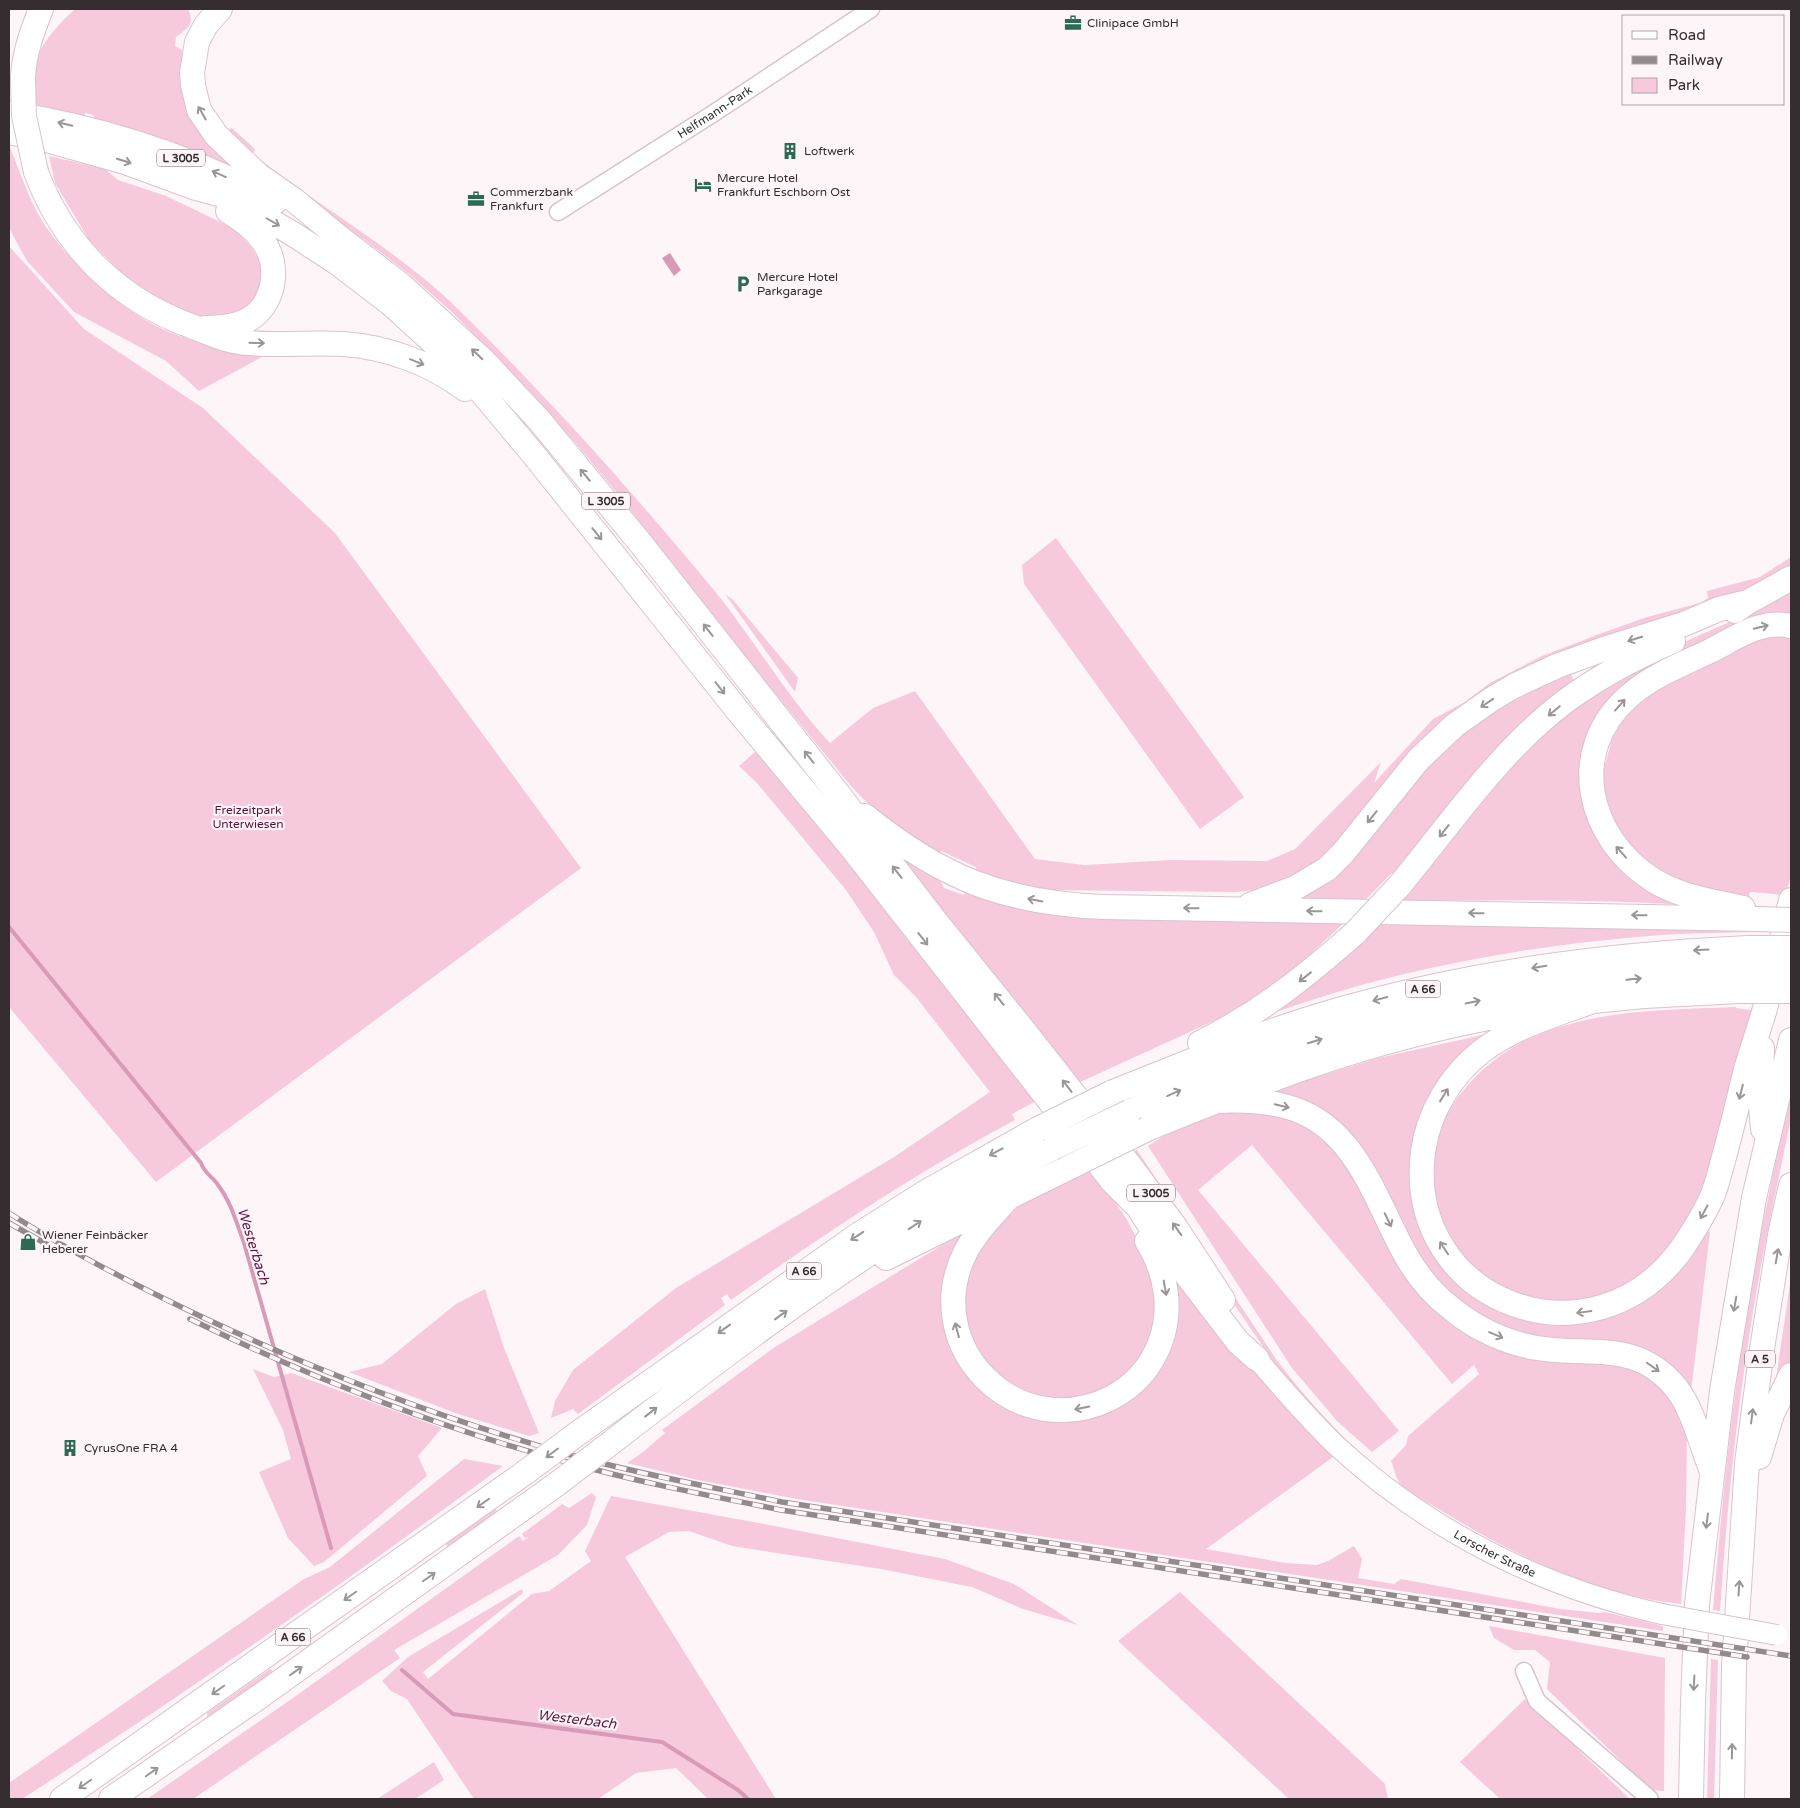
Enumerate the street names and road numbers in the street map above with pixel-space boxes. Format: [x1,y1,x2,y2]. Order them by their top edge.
street label: Helfmann-Park [675,82,755,141]
road number: L 3005 [157,150,205,167]
road number: L 3005 [582,492,630,510]
road number: A 66 [1406,981,1440,998]
road number: L 3005 [1127,1184,1175,1202]
road number: A 66 [786,1262,822,1280]
road number: A 5 [1745,1350,1775,1368]
street label: Lorscher Straße [1451,1527,1538,1580]
road number: A 66 [276,1628,310,1645]

